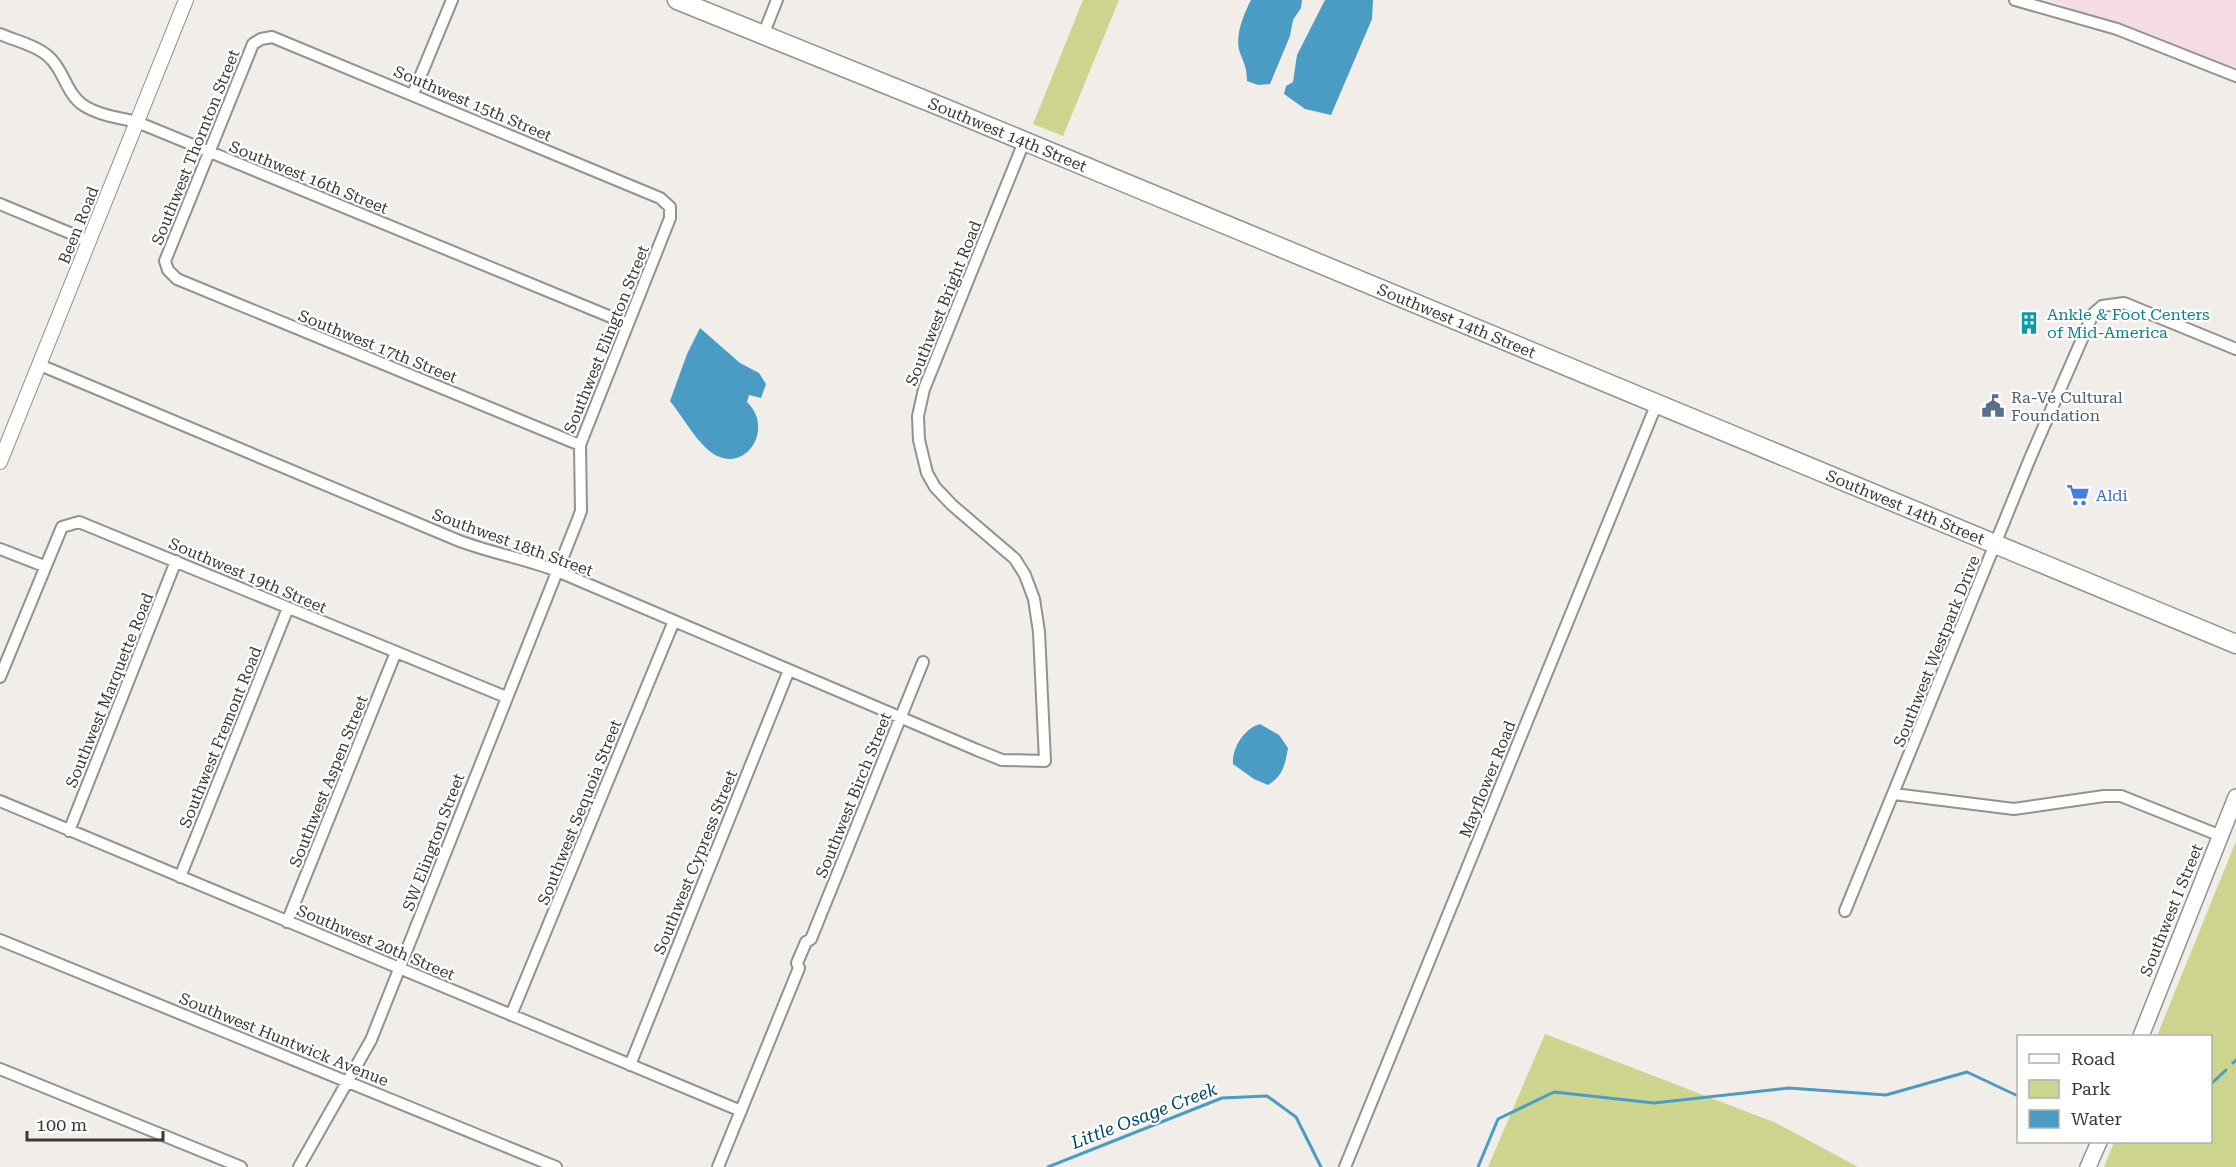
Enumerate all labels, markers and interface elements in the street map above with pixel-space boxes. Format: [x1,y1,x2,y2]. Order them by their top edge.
street label: Southwest Thornton Street [147,47,243,248]
street label: Southwest 15th Street [391,62,555,145]
street label: Southwest 14th Street [926,94,1090,176]
street label: Southwest 16th Street [227,137,391,218]
street label: Been Road [54,184,103,267]
street label: Southwest Bright Road [902,218,985,389]
street label: Southwest Elington Street [560,242,653,436]
street label: Southwest 14th Street [1374,280,1539,362]
place label: Ankle & Foot Centers of Mid-America [2047,305,2210,342]
street label: Southwest 17th Street [296,306,460,387]
building icon: Ankle & Foot Centers of Mid-America [2016,310,2042,336]
place label: Ra-Ve Cultural Foundation [2011,388,2123,425]
public building icon: Ra-Ve Cultural Foundation [1980,393,2006,419]
street label: Southwest 14th Street [1823,466,1987,549]
supermarket icon: Aldi [2065,482,2091,508]
place label: Aldi [2096,486,2128,505]
street label: Southwest 18th Street [430,505,596,580]
street label: Southwest 19th Street [166,534,330,617]
street label: Southwest Westpark Drive [1889,552,1984,750]
street label: Southwest Marquette Road [62,590,157,790]
street label: Southwest Fremont Road [175,644,266,831]
street label: Southwest Aspen Street [285,692,372,870]
street label: Southwest Birch Street [812,710,895,881]
street label: Southwest Sequoia Street [534,717,625,908]
street label: Mayflower Road [1455,718,1520,841]
street label: Southwest Cypress Street [650,767,741,957]
street label: SW Elington Street [398,771,468,914]
street label: Southwest I Street [2136,841,2207,979]
street label: Southwest 20th Street [294,901,458,984]
street label: Southwest Huntwick Avenue [176,989,391,1090]
legend [2017,1035,2212,1143]
text: Road [2071,1048,2116,1069]
water label: Little Osage Creek [1067,1078,1220,1153]
text: Park [2071,1078,2111,1099]
scale bar [27,1104,164,1142]
text: Water [2071,1108,2122,1129]
text: 100 m [36,1114,87,1135]

